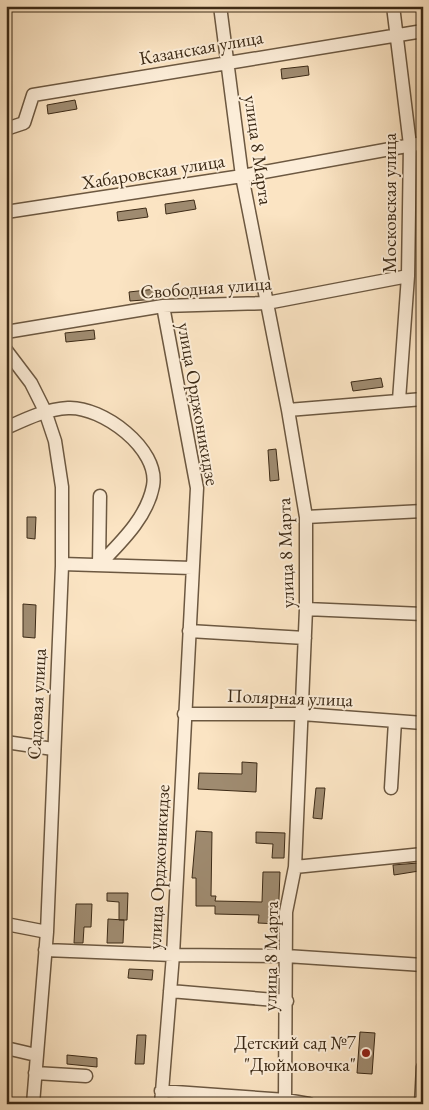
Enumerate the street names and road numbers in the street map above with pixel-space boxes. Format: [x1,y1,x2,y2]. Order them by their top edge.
street label: Казанская улица [137,24,265,71]
street label: улица 8 Марта [238,94,279,207]
street label: Московская улица [377,132,402,273]
street label: Хабаровская улица [79,148,227,195]
street label: Свободная улица [139,270,273,305]
street label: улица Орджоникидзе [172,320,225,488]
street label: улица 8 Марта [271,497,300,609]
street label: Садовая улица [21,647,52,760]
street label: Полярная улица [226,683,354,712]
street label: улица Орджоникидзе [142,784,175,950]
street label: улица 8 Марта [257,900,284,1012]

